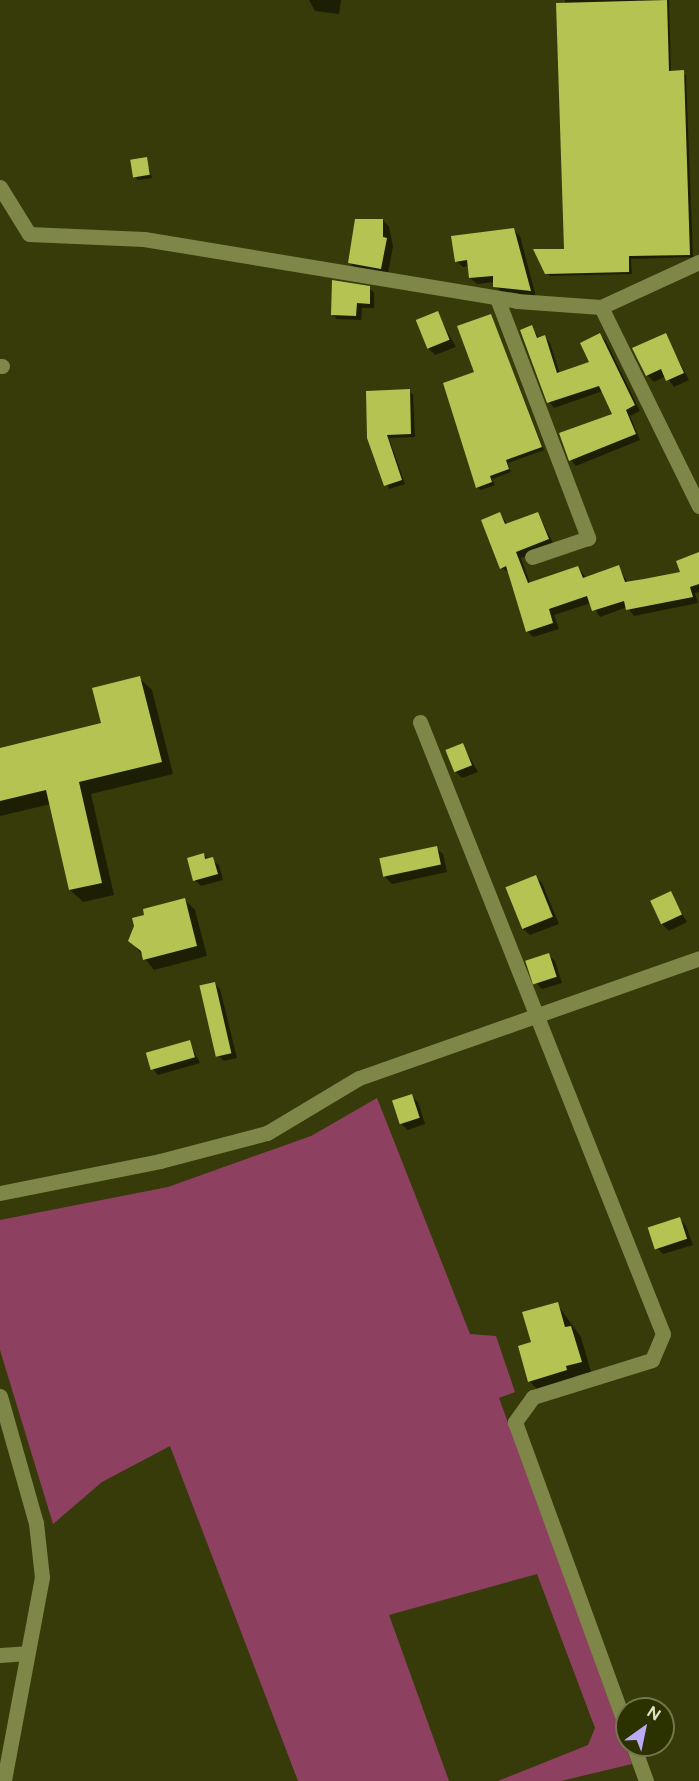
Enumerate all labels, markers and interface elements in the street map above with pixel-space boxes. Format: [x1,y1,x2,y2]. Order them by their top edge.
north arrow [615,1697,675,1757]
text: N [644,1702,664,1724]

